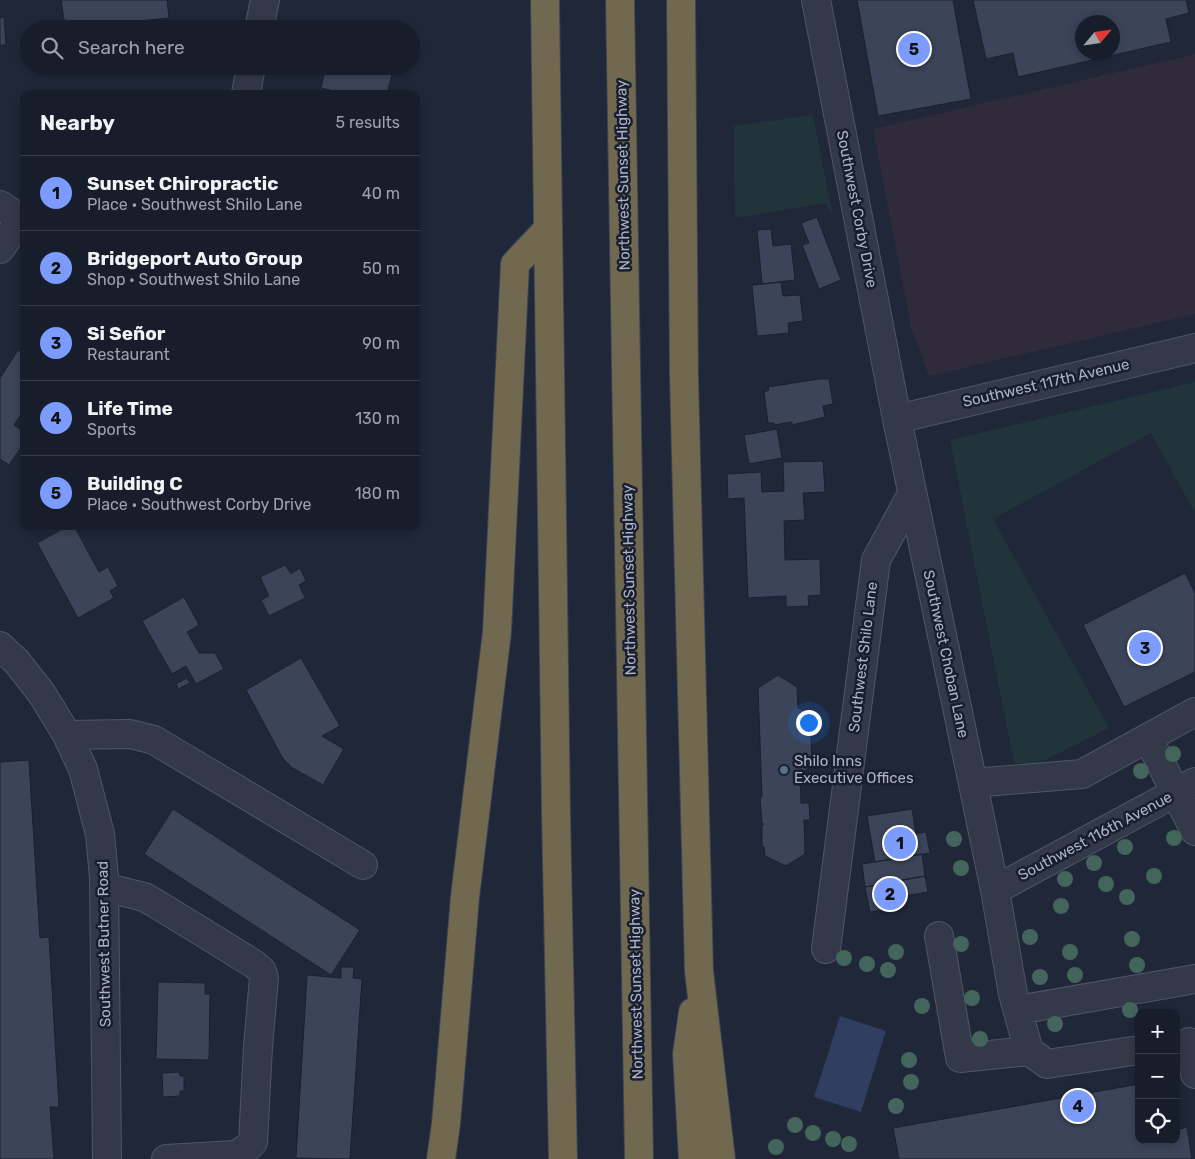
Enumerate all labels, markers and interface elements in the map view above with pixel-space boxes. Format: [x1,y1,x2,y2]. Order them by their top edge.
north arrow [1075,15,1120,60]
search box [20,20,420,75]
pin: 5 [898,30,930,68]
icon: search [38,34,66,62]
text: Search here [78,36,185,59]
street label: Northwest Sunset Highway [612,80,634,270]
text: Nearby [40,110,115,135]
text: 5 results [336,113,400,132]
street label: Southwest Corby Drive [833,129,881,289]
text: Sunset Chiropractic [87,172,278,195]
text: 1 [52,184,60,203]
text: 40 m [362,184,400,203]
text: Place · Southwest Shilo Lane [87,195,303,214]
text: Bridgeport Auto Group [87,247,303,270]
text: 2 [51,259,61,278]
text: 50 m [362,259,400,278]
text: Shop · Southwest Shilo Lane [87,270,300,289]
text: Si Señor [87,322,165,345]
text: 3 [51,334,61,353]
text: 90 m [362,334,400,353]
text: Restaurant [87,345,170,364]
street label: Southwest 117th Avenue [961,355,1131,411]
text: Life Time [87,397,173,420]
text: 4 [51,409,61,428]
text: 130 m [355,409,400,428]
text: Sports [87,420,136,439]
text: Building C [87,472,183,495]
text: 5 [51,484,61,503]
text: 180 m [355,484,400,503]
street label: Northwest Sunset Highway [618,485,640,675]
text: Place · Southwest Corby Drive [87,495,311,514]
street label: Southwest Choban Lane [919,568,973,740]
street label: Southwest Shilo Lane [845,581,881,733]
pin: 3 [1129,629,1161,667]
your location [796,710,822,736]
place label: Shilo Inns Executive Offices [794,752,914,787]
marker: Shilo Inns Executive Offices [778,764,790,776]
street label: Southwest 116th Avenue [1015,788,1175,884]
pin: 1 [884,824,916,862]
street label: Southwest Butner Road [94,861,114,1027]
pin: 2 [874,875,906,913]
street label: Northwest Sunset Highway [625,889,647,1079]
map controls [1135,1009,1180,1144]
button: + [1135,1009,1180,1054]
button: − [1135,1054,1180,1099]
pin: 4 [1062,1087,1094,1125]
button: locate [1135,1099,1180,1144]

